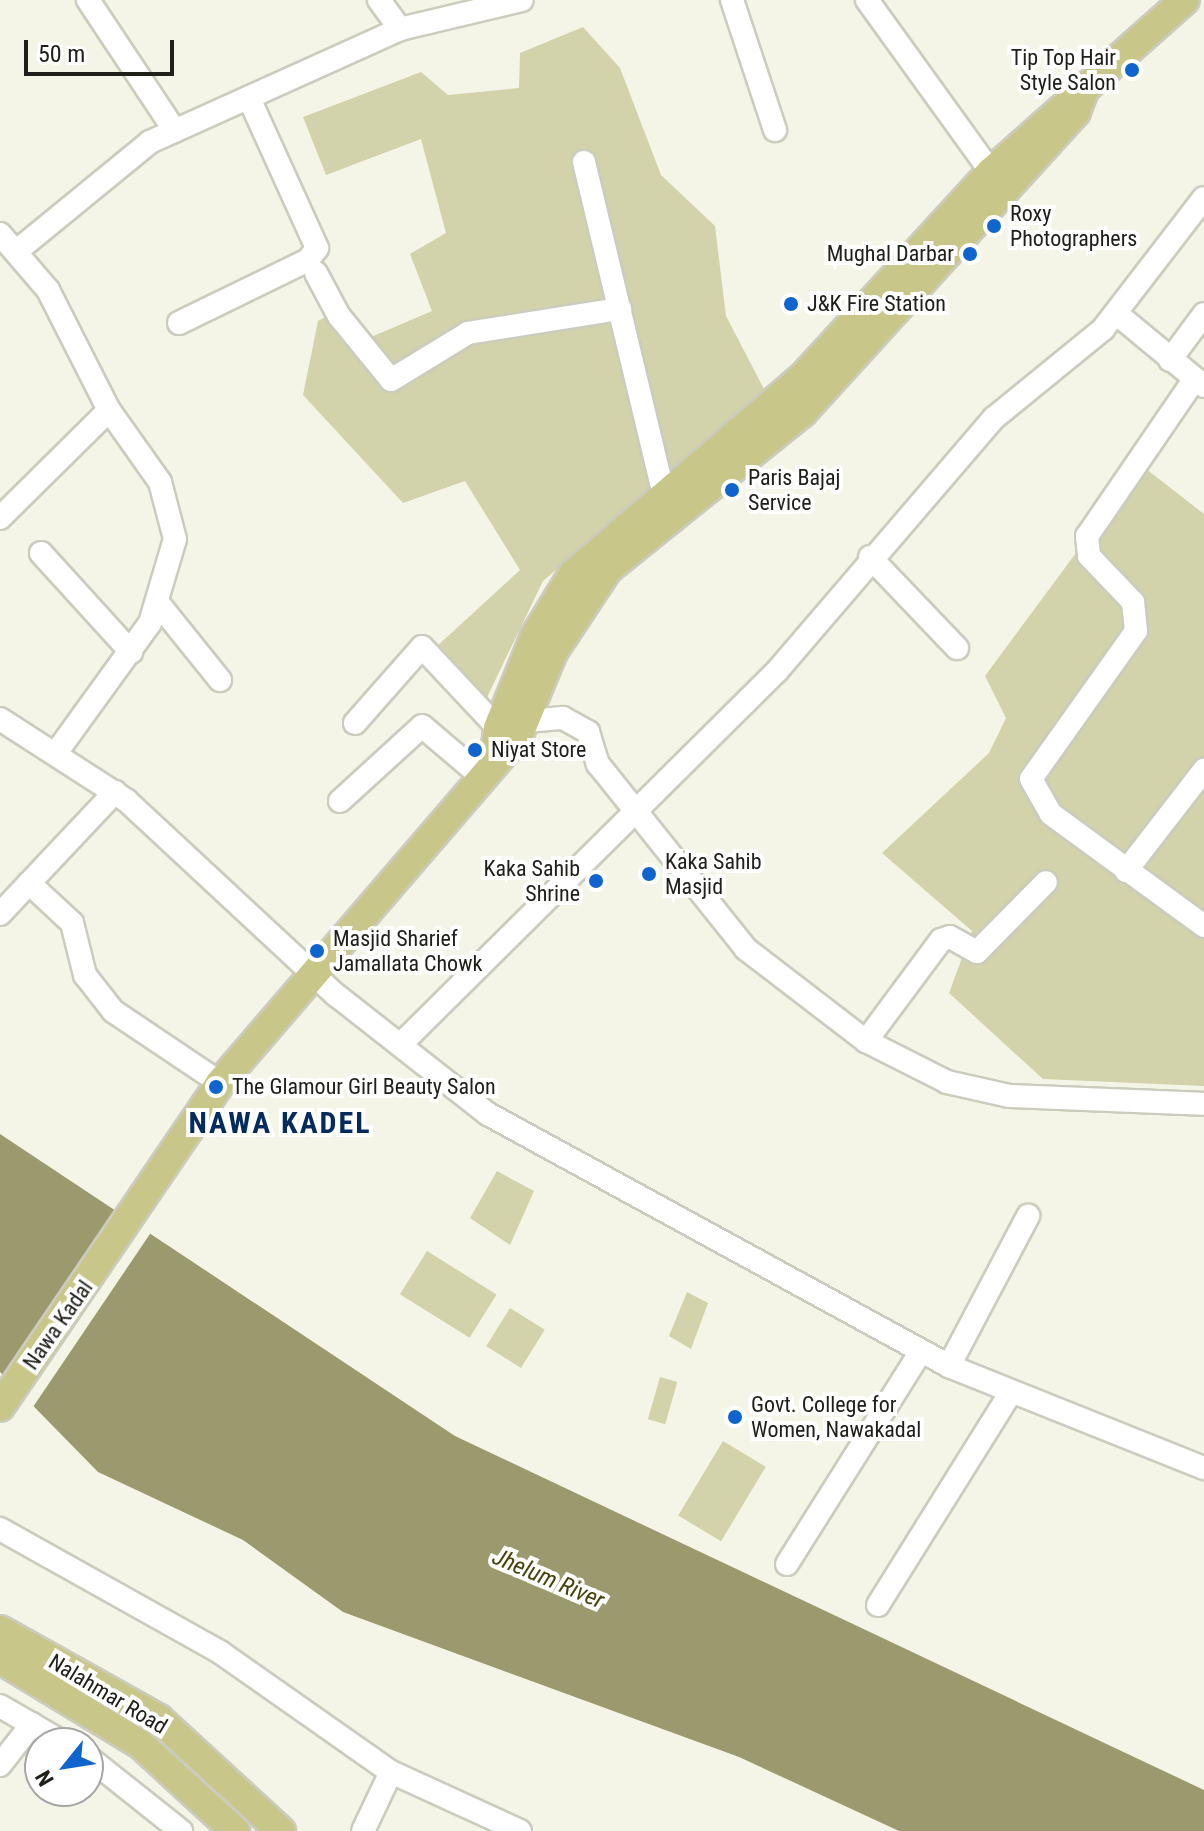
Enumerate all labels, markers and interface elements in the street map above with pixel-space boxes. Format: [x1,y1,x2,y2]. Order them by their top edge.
scale bar [28,24,178,74]
text: 50 m [38,40,85,68]
place label: Tip Top Hair Style Salon [1010,44,1116,96]
marker: Tip Top Hair Style Salon [1123,61,1141,79]
place label: Roxy Photographers [1010,200,1137,252]
marker: Roxy Photographers [985,217,1003,235]
place label: Mughal Darbar [827,241,954,267]
marker: Mughal Darbar [961,245,979,263]
place label: J&K Fire Station [807,291,946,317]
marker: J&K Fire Station [782,295,800,313]
place label: Paris Bajaj Service [748,464,840,516]
marker: Paris Bajaj Service [723,481,741,499]
place label: Niyat Store [491,737,586,763]
marker: Niyat Store [466,741,484,759]
place label: Kaka Sahib Masjid [665,848,762,900]
place label: Kaka Sahib Shrine [483,855,580,906]
marker: Kaka Sahib Masjid [640,865,658,883]
marker: Kaka Sahib Shrine [587,872,605,890]
place label: Masjid Sharief Jamallata Chowk [333,925,482,976]
marker: Masjid Sharief Jamallata Chowk [308,942,326,960]
place label: The Glamour Girl Beauty Salon [232,1074,496,1100]
marker: The Glamour Girl Beauty Salon [207,1078,225,1096]
district label: NAWA KADEL [188,1105,372,1141]
street label: Nawa Kadal [18,1275,98,1375]
place label: Govt. College for Women, Nawakadal [751,1391,921,1442]
marker: Govt. College for Women, Nawakadal [726,1408,744,1426]
water label: Jhelum River [488,1543,608,1615]
street label: Nalahmar Road [44,1648,172,1740]
north arrow [24,1727,104,1807]
text: N [30,1766,59,1790]

